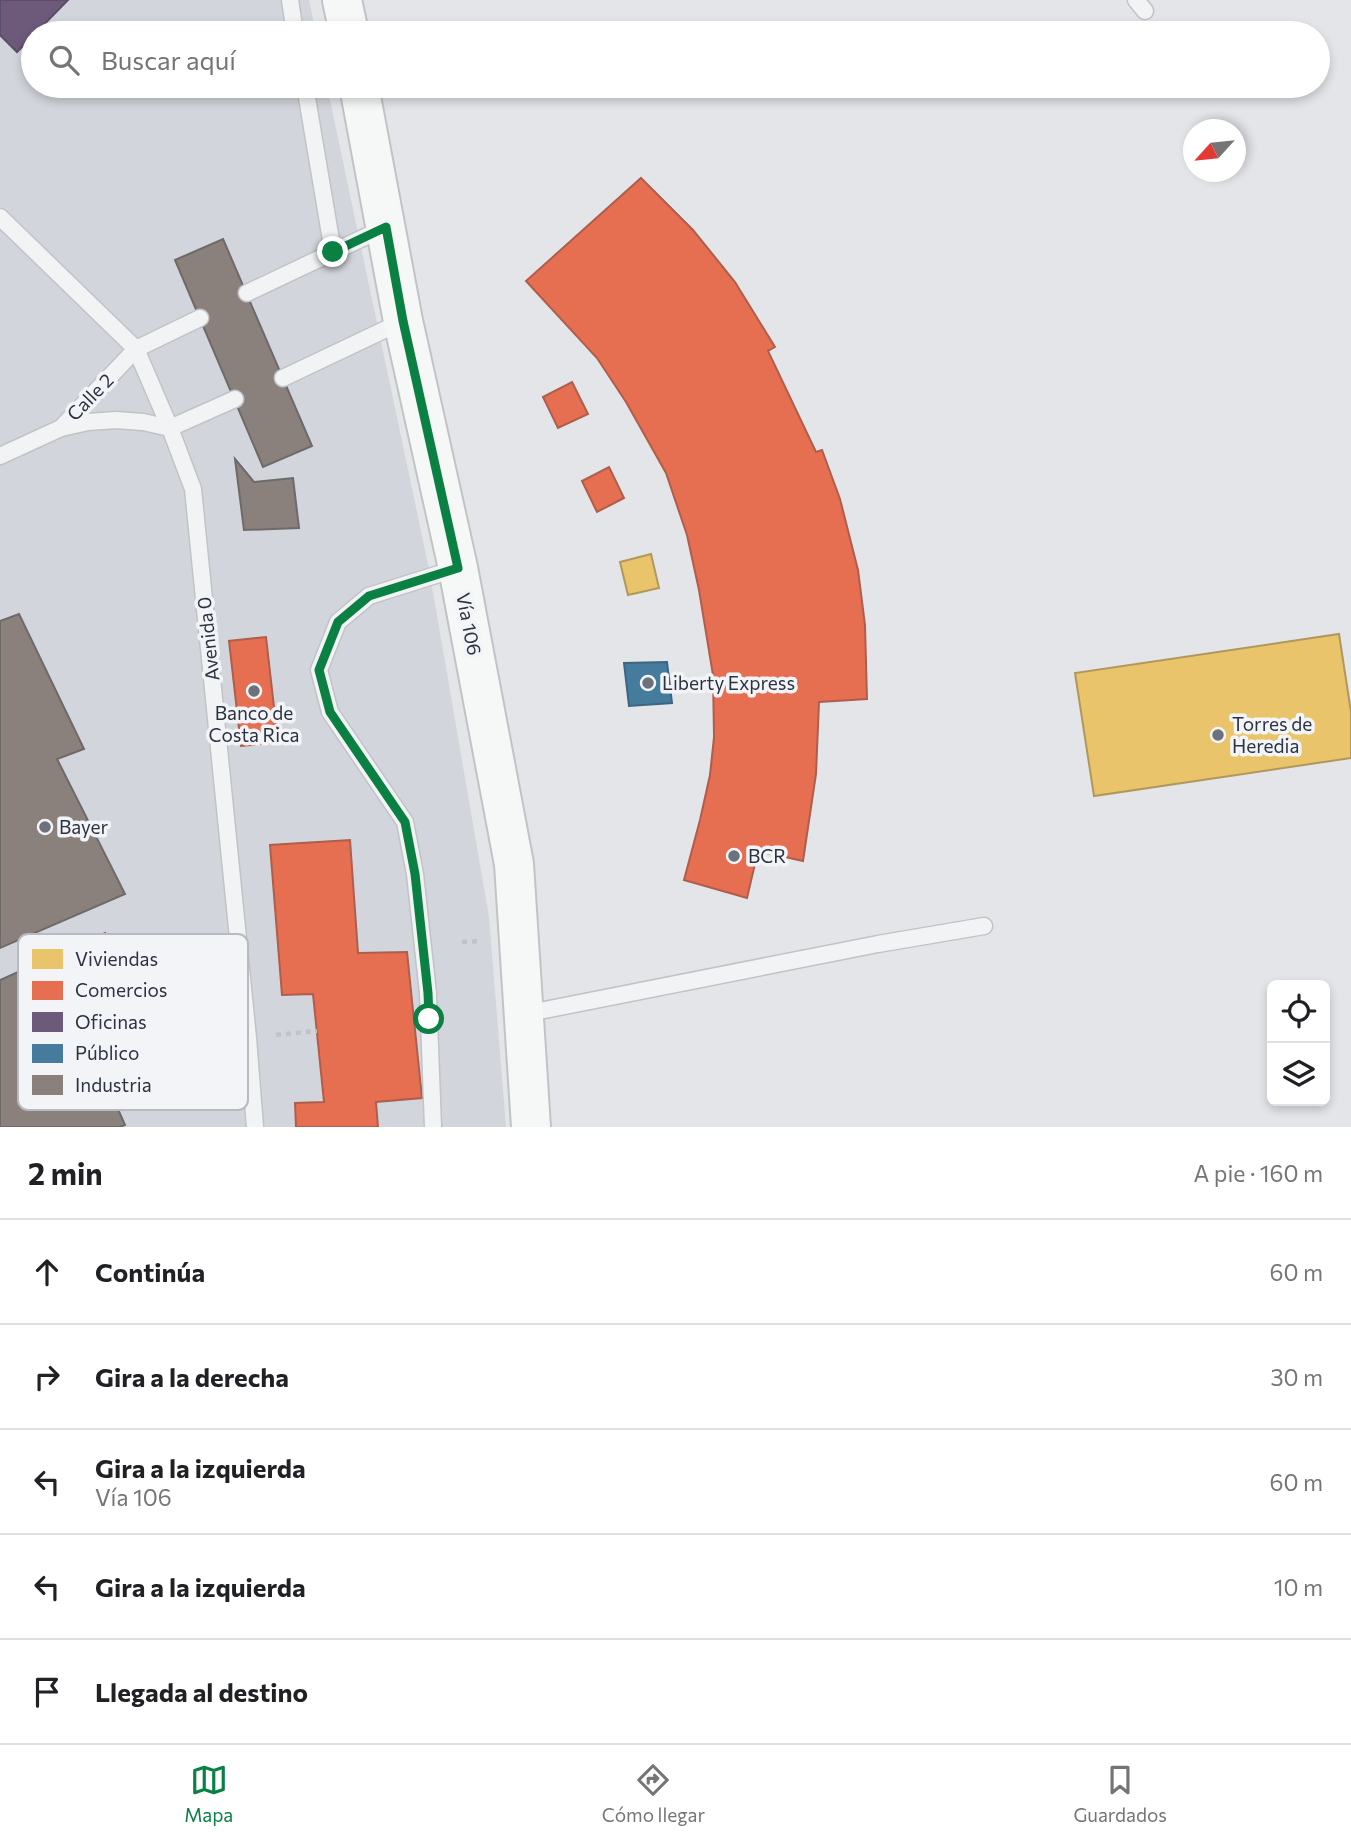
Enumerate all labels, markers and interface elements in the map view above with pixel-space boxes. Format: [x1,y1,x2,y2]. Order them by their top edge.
search box [21,21,1330,98]
icon: search [45,41,83,79]
text: Buscar aquí [101,44,236,75]
north arrow [1183,119,1246,182]
route end [317,236,348,267]
street label: Calle 2 [62,368,118,425]
street label: Vía 106 [452,591,487,657]
street label: Avenida 0 [192,596,223,682]
place label: Liberty Express [662,671,795,694]
marker: Liberty Express [640,675,656,691]
marker: Banco de Costa Rica [246,683,262,699]
place label: Banco de Costa Rica [208,701,300,746]
place label: Torres de Heredia [1232,712,1312,757]
marker: Torres de Heredia [1210,727,1226,743]
place label: Bayer [59,815,109,838]
marker: Bayer [37,819,53,835]
place label: BCR [748,844,786,867]
marker: BCR [726,848,742,864]
legend [18,934,248,1110]
text: Viviendas [75,947,158,970]
text: Comercios [75,978,167,1001]
map controls [1267,980,1330,1106]
button: locate [1267,980,1330,1043]
route start [413,1003,444,1034]
text: Oficinas [75,1010,147,1033]
text: Público [75,1041,139,1064]
button: layers [1267,1043,1330,1106]
text: Industria [75,1073,152,1096]
text: 2 min [28,1154,103,1191]
text: A pie · 160 m [1194,1159,1323,1187]
icon: ahead [28,1253,66,1291]
text: Continúa [95,1256,205,1287]
text: 60 m [1270,1258,1323,1286]
icon: right [28,1358,66,1396]
text: Gira a la derecha [95,1361,289,1392]
text: 30 m [1270,1363,1323,1391]
text: Gira a la izquierda [95,1452,306,1483]
icon: left [28,1463,66,1501]
text: 60 m [1270,1468,1323,1496]
text: Vía 106 [95,1483,172,1511]
icon: left [28,1568,66,1606]
text: Gira a la izquierda [95,1571,306,1602]
text: 10 m [1274,1573,1323,1601]
icon: arrive [28,1673,66,1711]
text: Llegada al destino [95,1676,308,1707]
tab: Mapa [184,1761,233,1826]
tab: Cómo llegar [602,1761,705,1826]
tab: Guardados [1073,1761,1167,1826]

